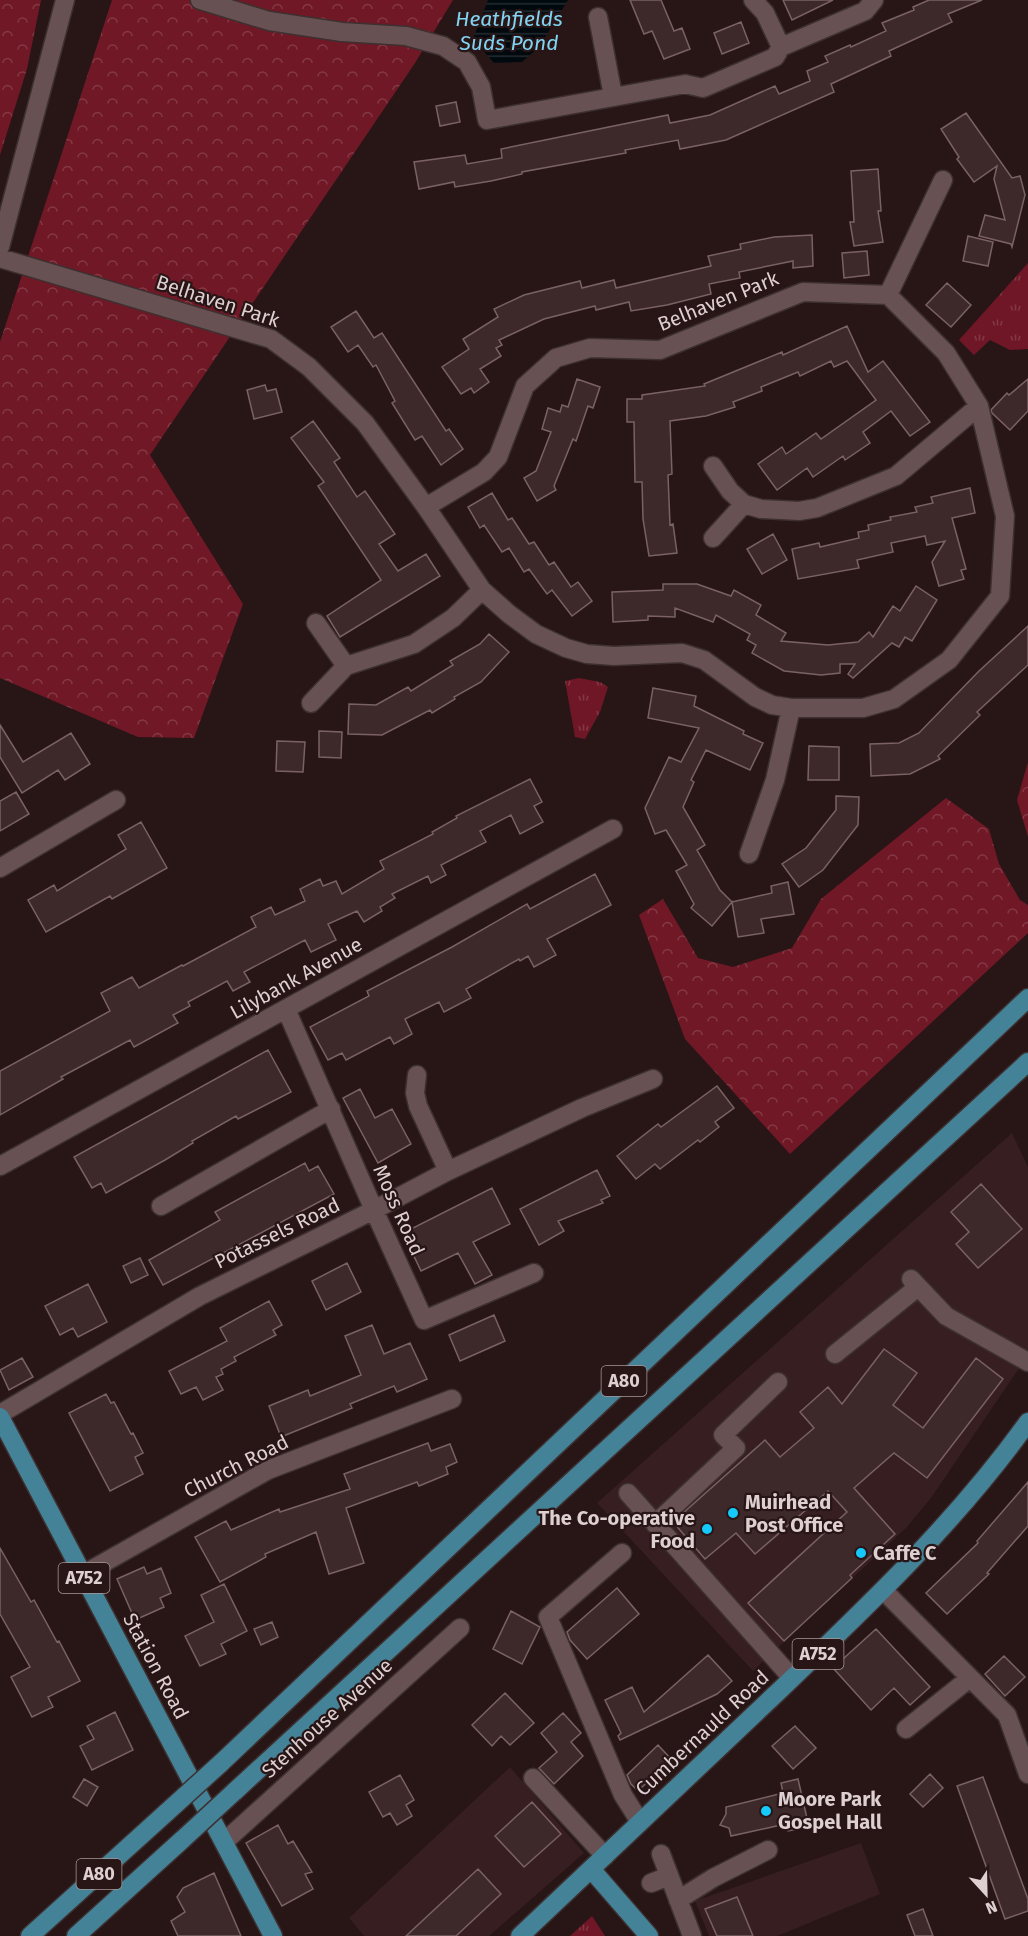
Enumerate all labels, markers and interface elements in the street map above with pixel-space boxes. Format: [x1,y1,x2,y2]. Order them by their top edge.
water label: Heathfields Suds Pond [455,6,563,56]
street label: Belhaven Park [654,266,783,336]
street label: Belhaven Park [153,270,283,332]
street label: Lilybank Avenue [226,932,366,1024]
street label: Moss Road [368,1161,430,1259]
street label: Potassels Road [210,1192,344,1274]
road number: A80 [602,1366,646,1396]
street label: Church Road [180,1429,292,1503]
place label: Muirhead Post Office [745,1490,843,1537]
place label: The Co-operative Food [539,1506,695,1553]
marker: Muirhead Post Office [726,1506,740,1520]
marker: The Co-operative Food [700,1522,714,1536]
place label: Caffe C [873,1541,937,1565]
marker: Caffe C [854,1546,868,1560]
road number: A752 [58,1563,110,1593]
street label: Station Road [118,1609,194,1723]
road number: A752 [792,1639,844,1669]
street label: Stenhouse Avenue [257,1653,397,1783]
street label: Cumbernauld Road [630,1665,774,1801]
place label: Moore Park Gospel Hall [778,1787,882,1834]
marker: Moore Park Gospel Hall [759,1804,773,1818]
road number: A80 [76,1859,122,1889]
north arrow [956,1864,1016,1924]
text: N [983,1897,1000,1918]

